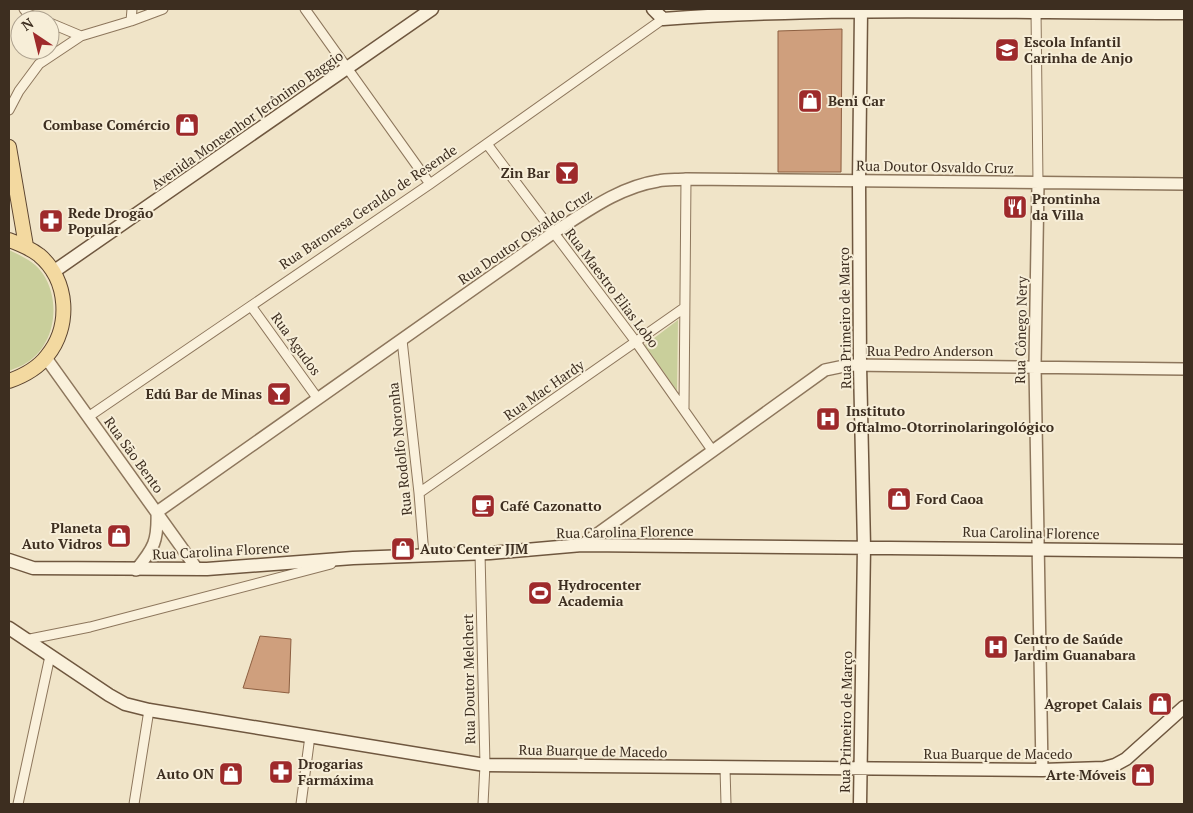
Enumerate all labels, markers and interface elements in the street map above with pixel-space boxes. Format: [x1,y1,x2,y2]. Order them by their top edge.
north arrow [10,10,60,60]
text: N [17,13,37,35]
place label: Escola Infantil Carinha de Anjo [1024,32,1133,67]
school or university icon: Escola Infantil Carinha de Anjo [994,37,1020,63]
street label: Avenida Monsenhor Jerônimo Baggio [147,46,347,194]
shop icon: Beni Car [797,88,823,114]
place label: Beni Car [828,91,885,110]
shop icon: Combase Comércio [174,112,200,138]
place label: Combase Comércio [43,115,170,134]
street label: Rua Baronesa Geraldo de Resende [275,140,460,273]
street label: Rua Doutor Osvaldo Cruz [856,156,1014,177]
bar icon: Zin Bar [554,160,580,186]
place label: Zin Bar [501,163,550,182]
street label: Rua Doutor Osvaldo Cruz [454,184,596,289]
place label: Prontinha da Villa [1032,189,1100,224]
restaurant icon: Prontinha da Villa [1002,194,1028,220]
place label: Rede Drogão Popular [68,203,153,238]
pharmacy icon: Rede Drogão Popular [38,208,64,234]
street label: Rua Maestro Elias Lobo [561,224,664,352]
street label: Rua Primeiro de Março [834,247,855,389]
street label: Rua Cônego Nery [1010,275,1031,384]
street label: Rua Agudos [267,309,326,379]
street label: Rua Pedro Anderson [867,341,994,360]
street label: Rua Mac Hardy [500,354,588,424]
bar icon: Edú Bar de Minas [266,381,292,407]
street label: Rua Rodolfo Noronha [383,381,416,517]
place label: Edú Bar de Minas [145,384,262,403]
place label: Instituto Oftalmo-Otorrinolaringológico [846,401,1054,436]
hospital icon: Instituto Oftalmo-Otorrinolaringológico [815,406,841,432]
street label: Rua São Bento [100,413,169,497]
shop icon: Ford Caoa [886,486,912,512]
place label: Ford Caoa [916,489,984,508]
cafe icon: Café Cazonatto [470,493,496,519]
place label: Café Cazonatto [500,496,602,515]
place label: Planeta Auto Vidros [22,518,102,553]
street label: Rua Carolina Florence [556,521,694,542]
street label: Rua Carolina Florence [962,522,1100,543]
shop icon: Planeta Auto Vidros [106,523,132,549]
shop icon: Auto Center JJM [390,536,416,562]
street label: Rua Carolina Florence [152,537,290,564]
place label: Auto Center JJM [420,539,528,558]
place label: Hydrocenter Academia [558,575,641,610]
sports icon: Hydrocenter Academia [527,580,553,606]
street label: Rua Doutor Melchert [458,613,479,744]
place label: Centro de Saúde Jardim Guanabara [1014,629,1136,664]
hospital icon: Centro de Saúde Jardim Guanabara [983,634,1009,660]
street label: Rua Primeiro de Março [835,651,856,793]
shop icon: Agropet Calais [1147,691,1173,717]
place label: Agropet Calais [1044,694,1142,713]
street label: Rua Buarque de Macedo [518,740,668,761]
street label: Rua Buarque de Macedo [924,744,1073,763]
place label: Drogarias Farmáxima [298,754,374,789]
pharmacy icon: Drogarias Farmáxima [268,759,294,785]
shop icon: Auto ON [218,761,244,787]
shop icon: Arte Móveis [1130,762,1156,788]
place label: Auto ON [156,764,214,783]
place label: Arte Móveis [1046,765,1126,784]

